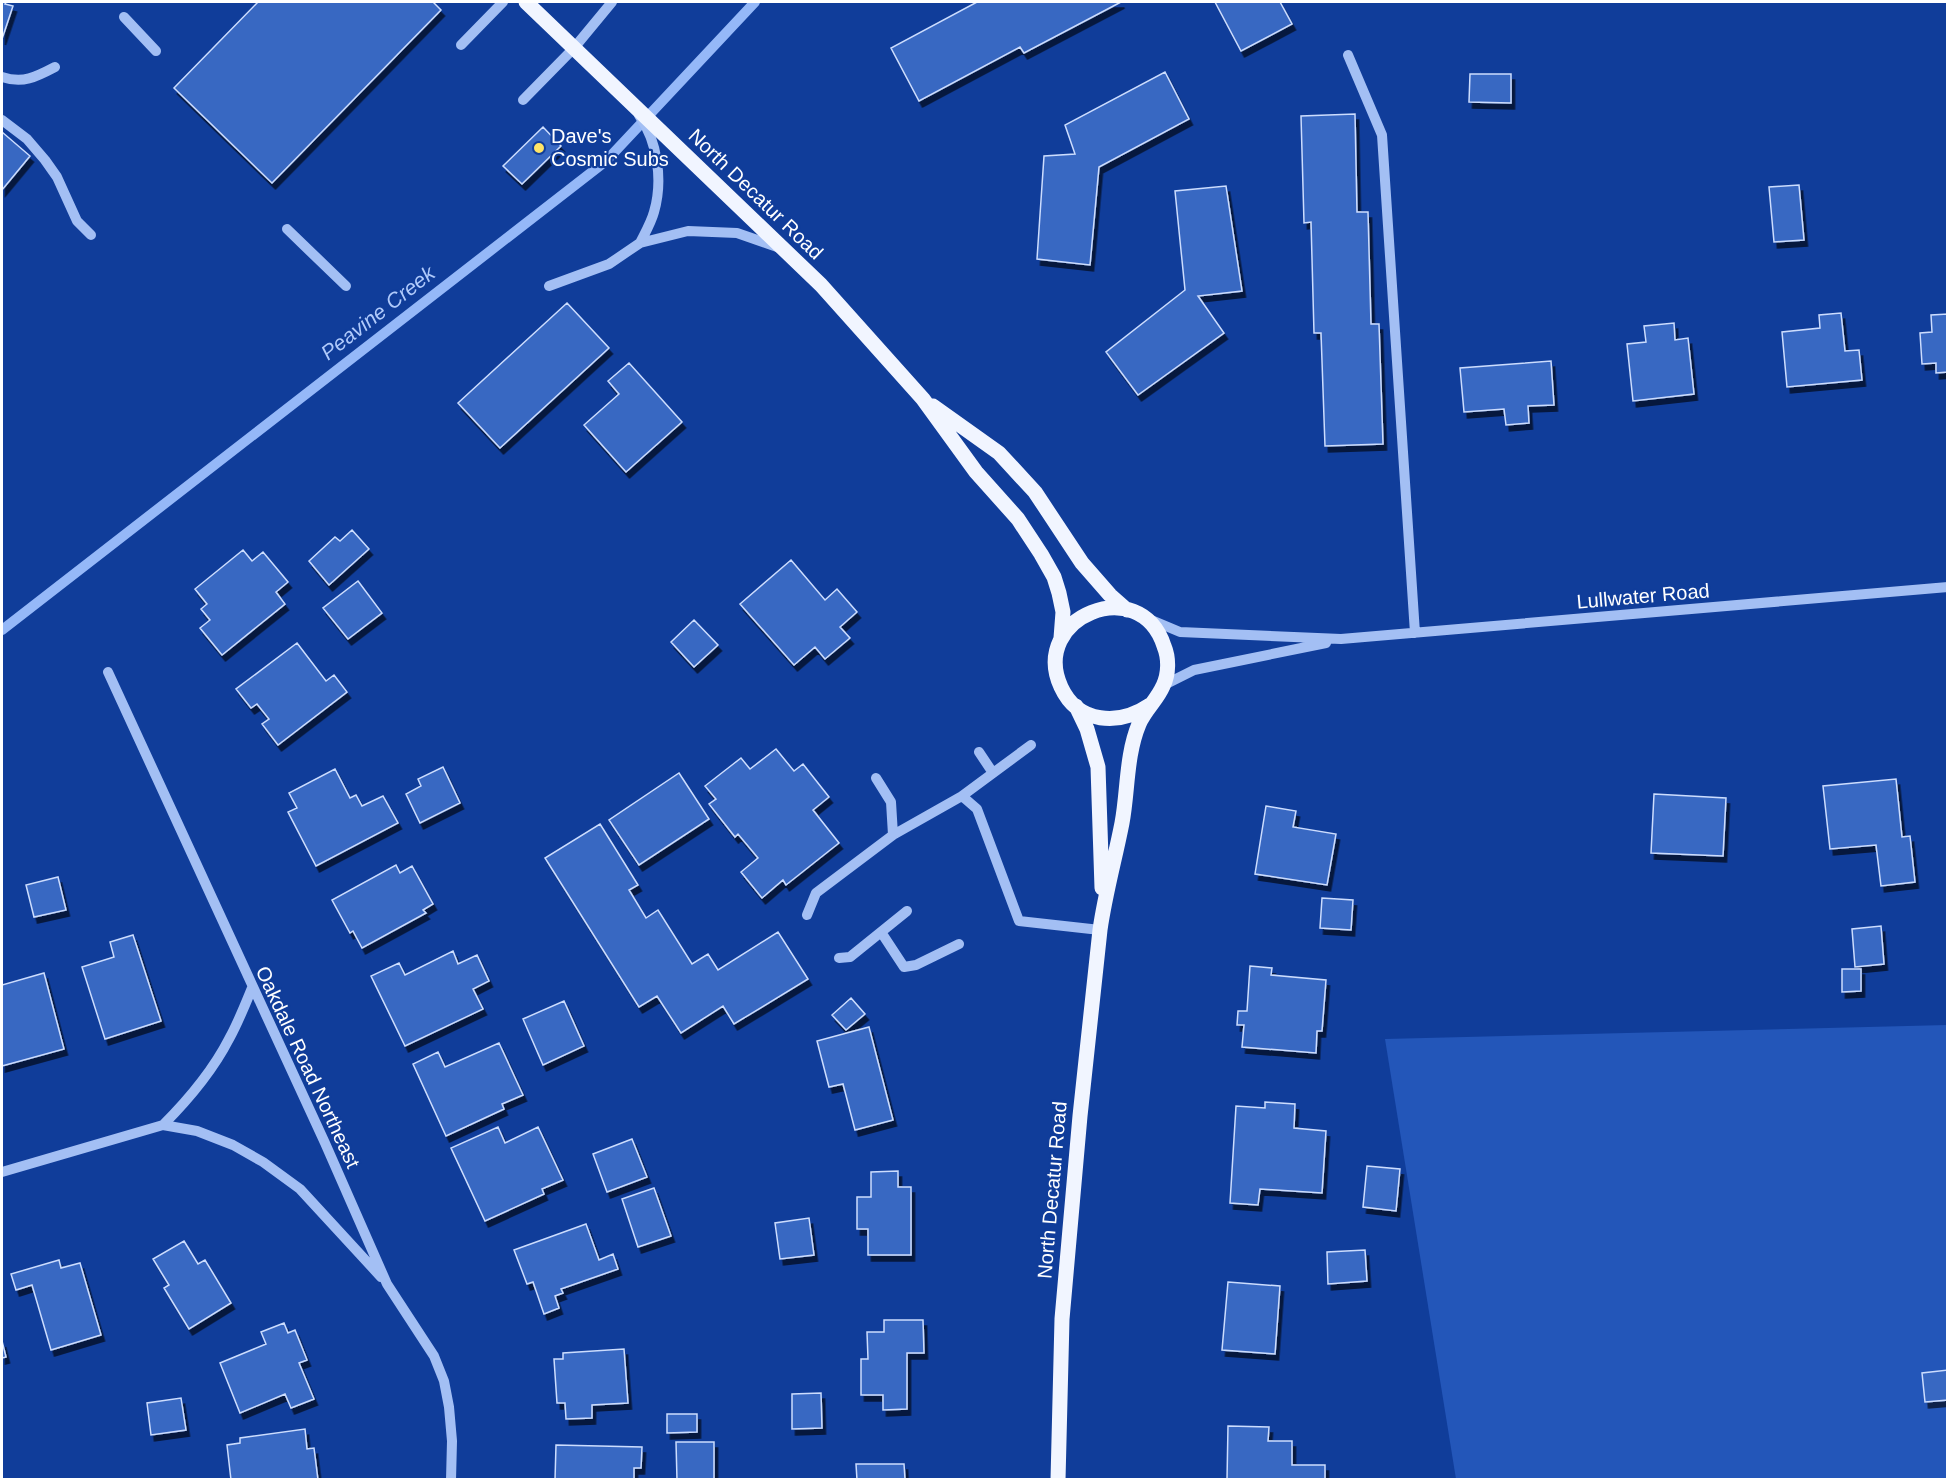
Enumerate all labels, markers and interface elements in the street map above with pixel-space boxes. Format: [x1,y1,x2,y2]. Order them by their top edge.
street label: North Decatur Road [684,124,828,264]
place label: Dave's Cosmic Subs [551,125,669,170]
marker: Dave's Cosmic Subs [532,141,546,155]
water label: Peavine Creek [316,260,440,364]
street label: Lullwater Road [1576,579,1710,613]
street label: Oakdale Road Northeast [252,963,365,1172]
street label: North Decatur Road [1033,1100,1071,1280]

